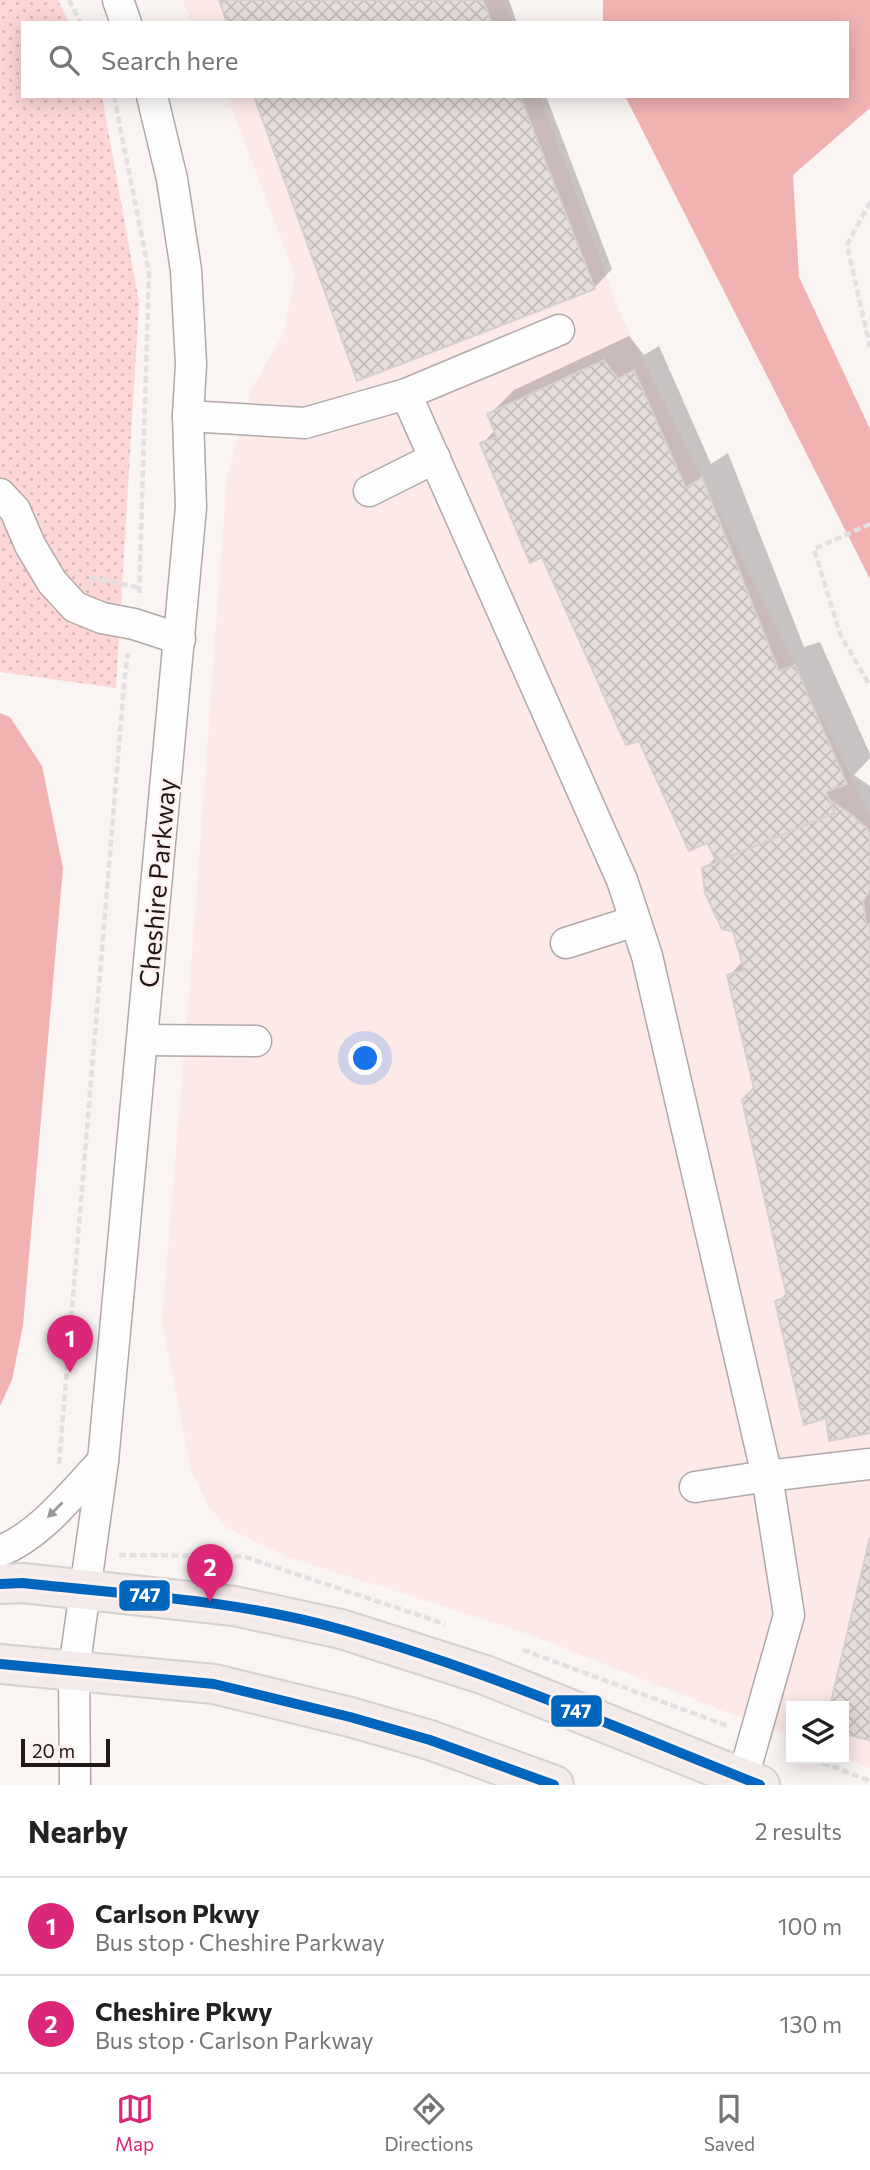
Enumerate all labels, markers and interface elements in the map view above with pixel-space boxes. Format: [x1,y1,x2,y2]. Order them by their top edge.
search box [21,21,849,98]
icon: search [45,41,83,79]
text: Search here [101,44,239,75]
street label: Cheshire Parkway [132,777,181,989]
your location [348,1041,382,1075]
pin: 1 [47,1315,93,1373]
one-way arrow [48,1501,64,1518]
pin: 2 [187,1544,233,1602]
line badge: 747 [118,1579,171,1612]
text: 747 [129,1583,161,1606]
line badge: 747 [550,1694,603,1728]
text: 747 [560,1699,592,1722]
map controls [786,1701,849,1764]
button: layers [786,1701,849,1764]
scale bar [21,1736,110,1768]
text: 20 m [32,1739,75,1762]
text: Nearby [28,1812,128,1849]
text: 2 results [755,1817,842,1845]
text: Carlson Pkwy [95,1897,260,1928]
text: 1 [46,1912,56,1940]
text: 100 m [778,1912,842,1940]
text: Bus stop · Cheshire Parkway [95,1928,385,1956]
text: Cheshire Pkwy [95,1995,273,2026]
text: 2 [44,2010,58,2038]
text: 130 m [780,2010,842,2038]
text: Bus stop · Carlson Parkway [95,2026,373,2054]
tab: Map [115,2090,154,2155]
tab: Directions [384,2090,474,2155]
tab: Saved [704,2090,755,2155]

